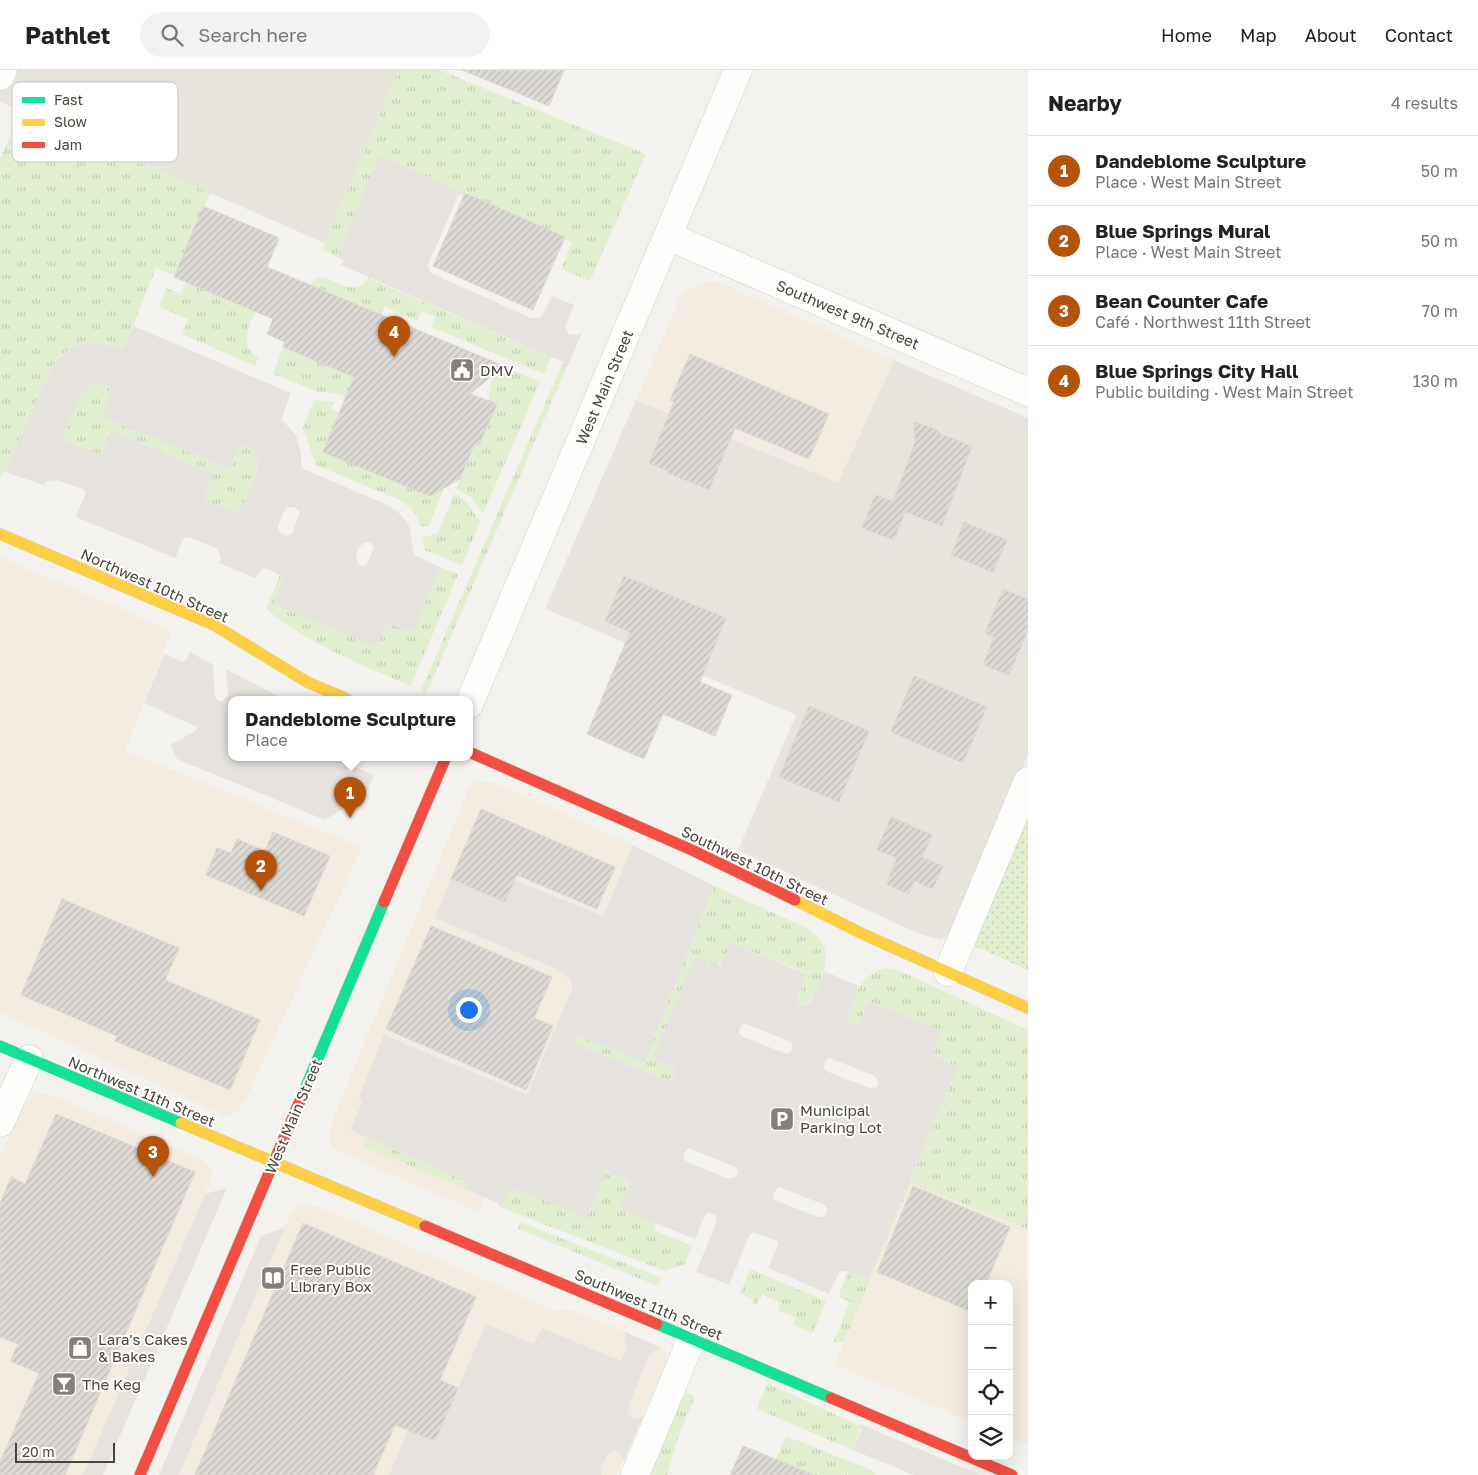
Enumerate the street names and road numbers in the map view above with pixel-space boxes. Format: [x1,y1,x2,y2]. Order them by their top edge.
street label: Southwest 9th Street [774,276,922,352]
street label: West Main Street [572,327,636,447]
street label: Northwest 10th Street [78,544,232,626]
street label: Southwest 10th Street [679,822,831,908]
street label: Northwest 11th Street [66,1052,218,1130]
street label: West Main Street [261,1056,325,1176]
street label: Southwest 11th Street [572,1265,726,1343]

